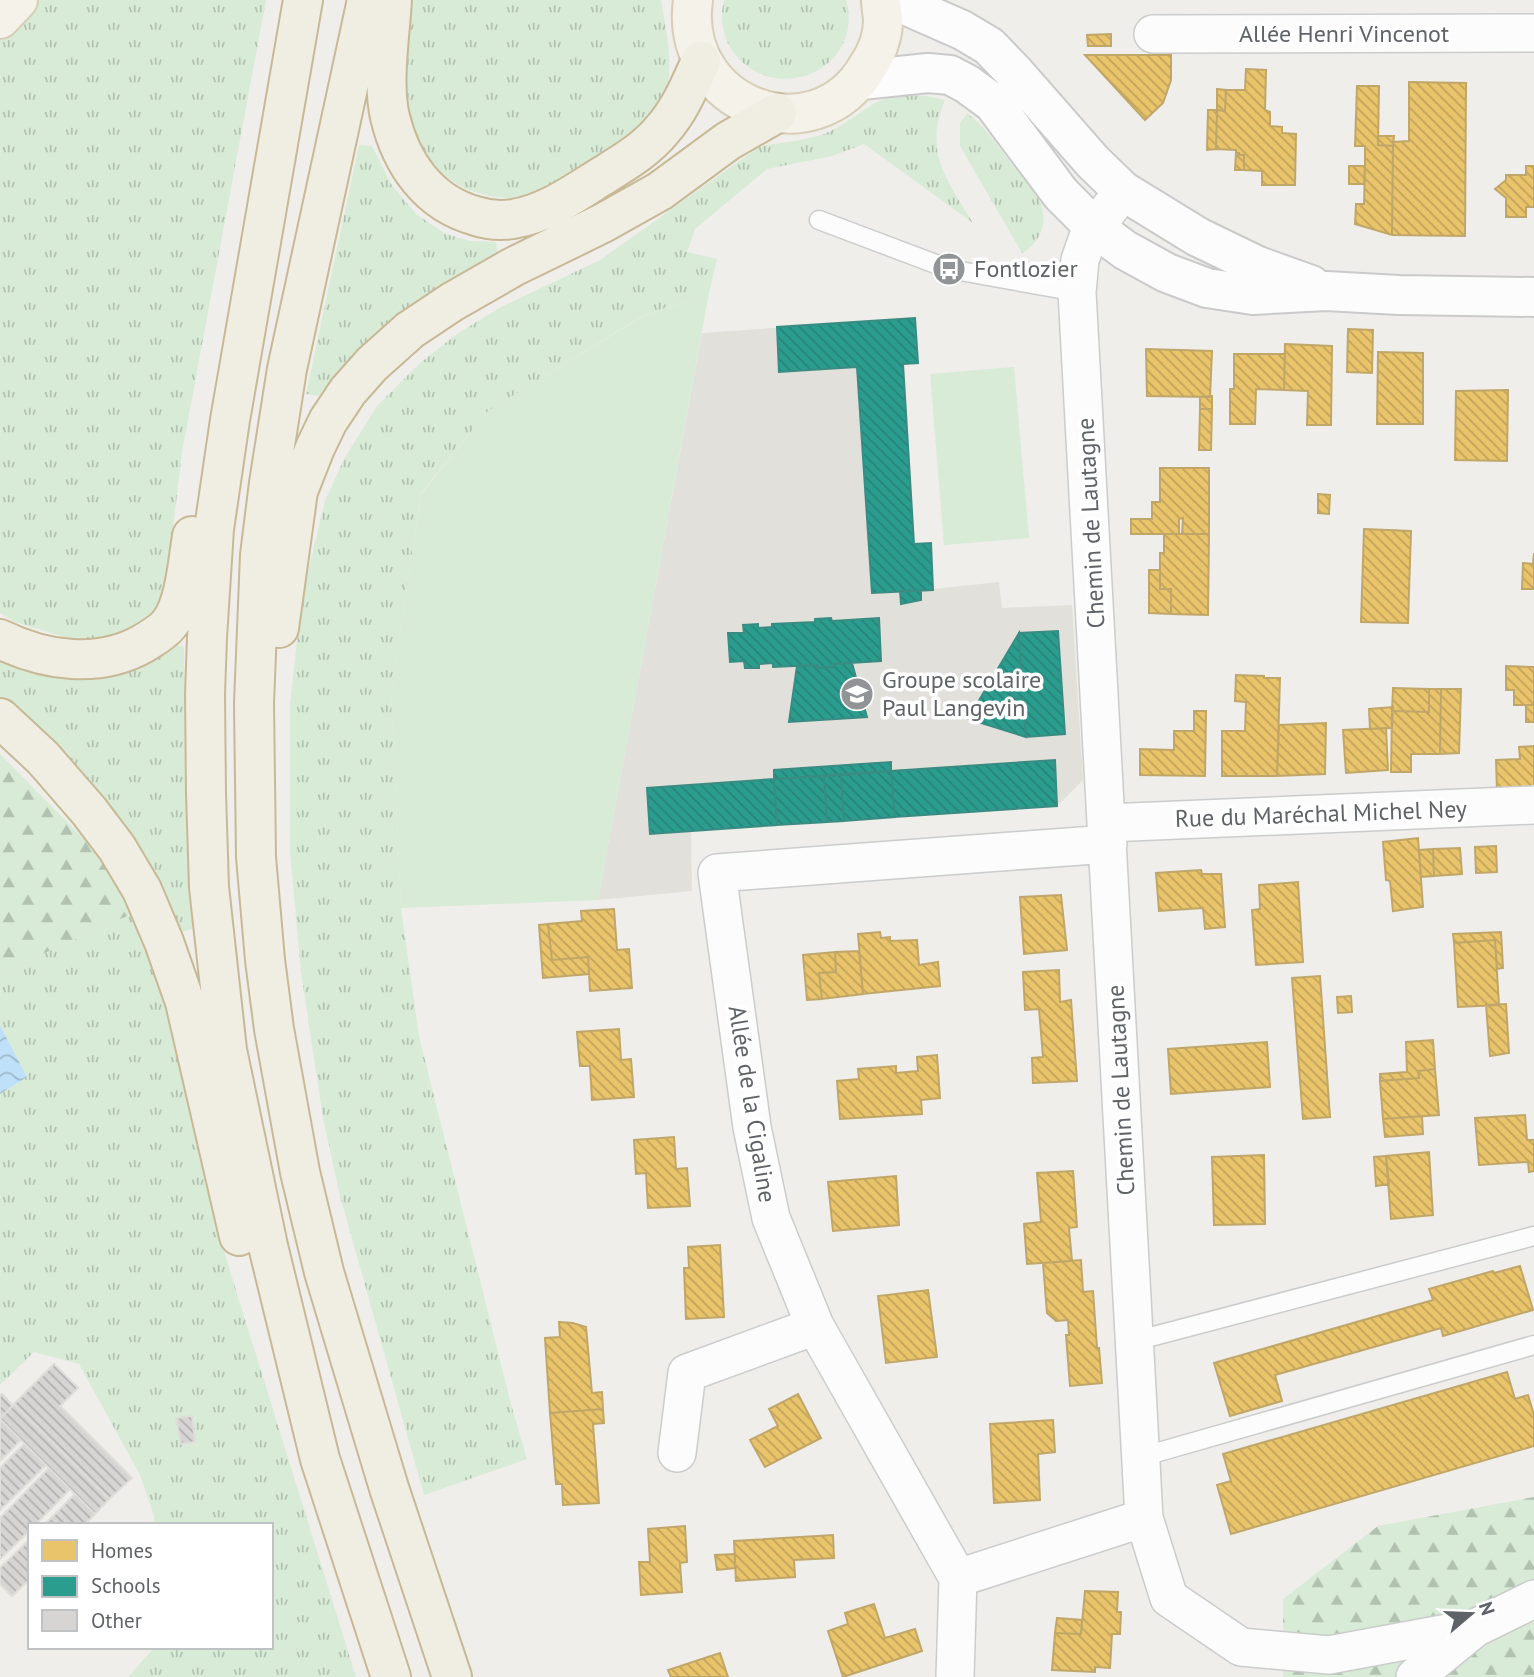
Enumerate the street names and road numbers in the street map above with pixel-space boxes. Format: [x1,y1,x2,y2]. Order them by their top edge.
street label: Allée Henri Vincenot [1239,18,1449,49]
street label: Chemin de Lautagne [1070,417,1112,629]
street label: Rue du Maréchal Michel Ney [1174,793,1467,834]
street label: Chemin de Lautagne [1100,984,1142,1196]
street label: Allée de la Cigaline [722,1003,783,1205]

